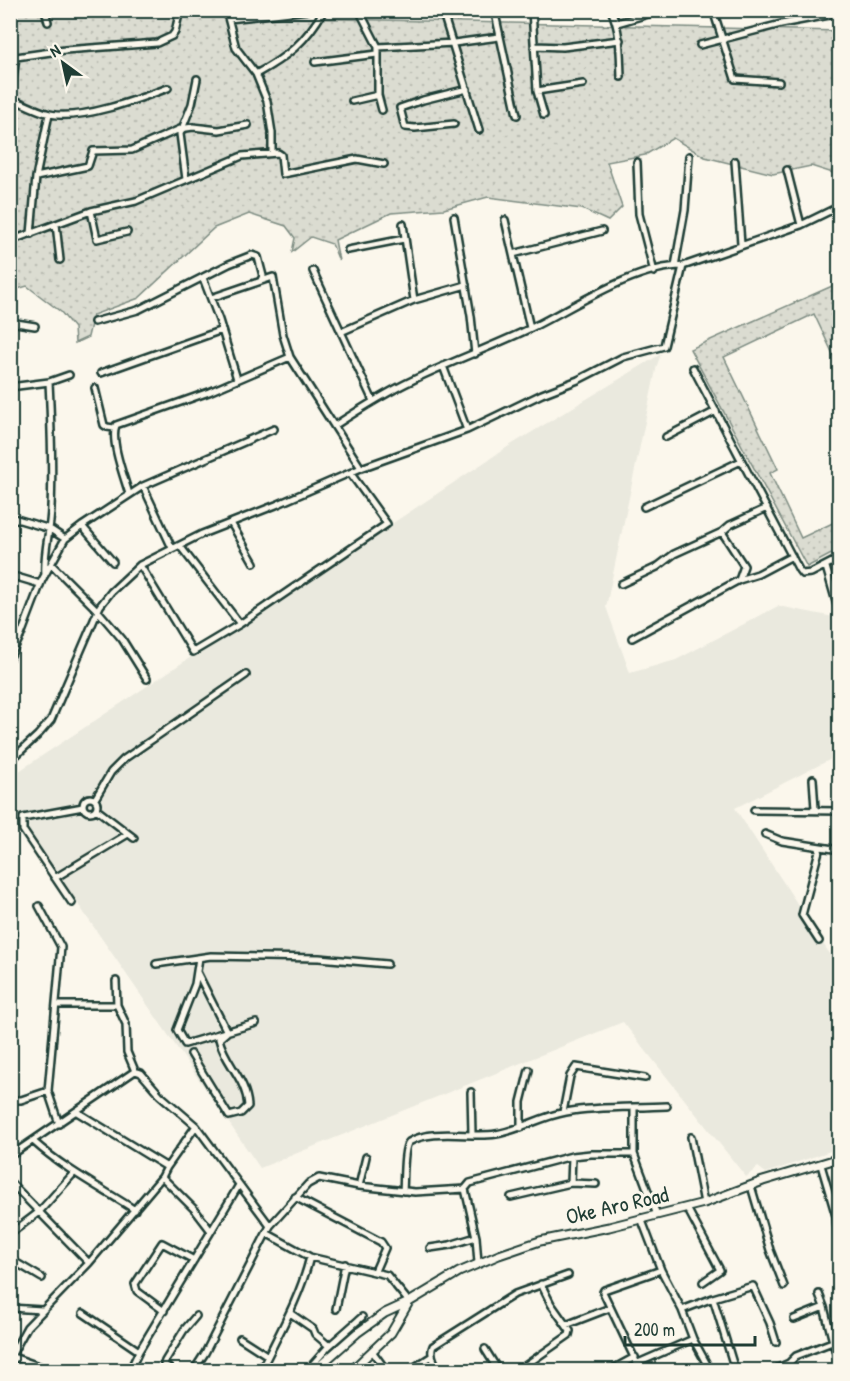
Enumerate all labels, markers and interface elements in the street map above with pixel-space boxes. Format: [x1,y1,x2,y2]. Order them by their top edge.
north arrow [33,33,93,93]
text: N [45,39,65,62]
street label: Oke Aro Road [563,1179,672,1231]
scale bar [625,1309,756,1347]
text: 200 m [634,1317,675,1342]

